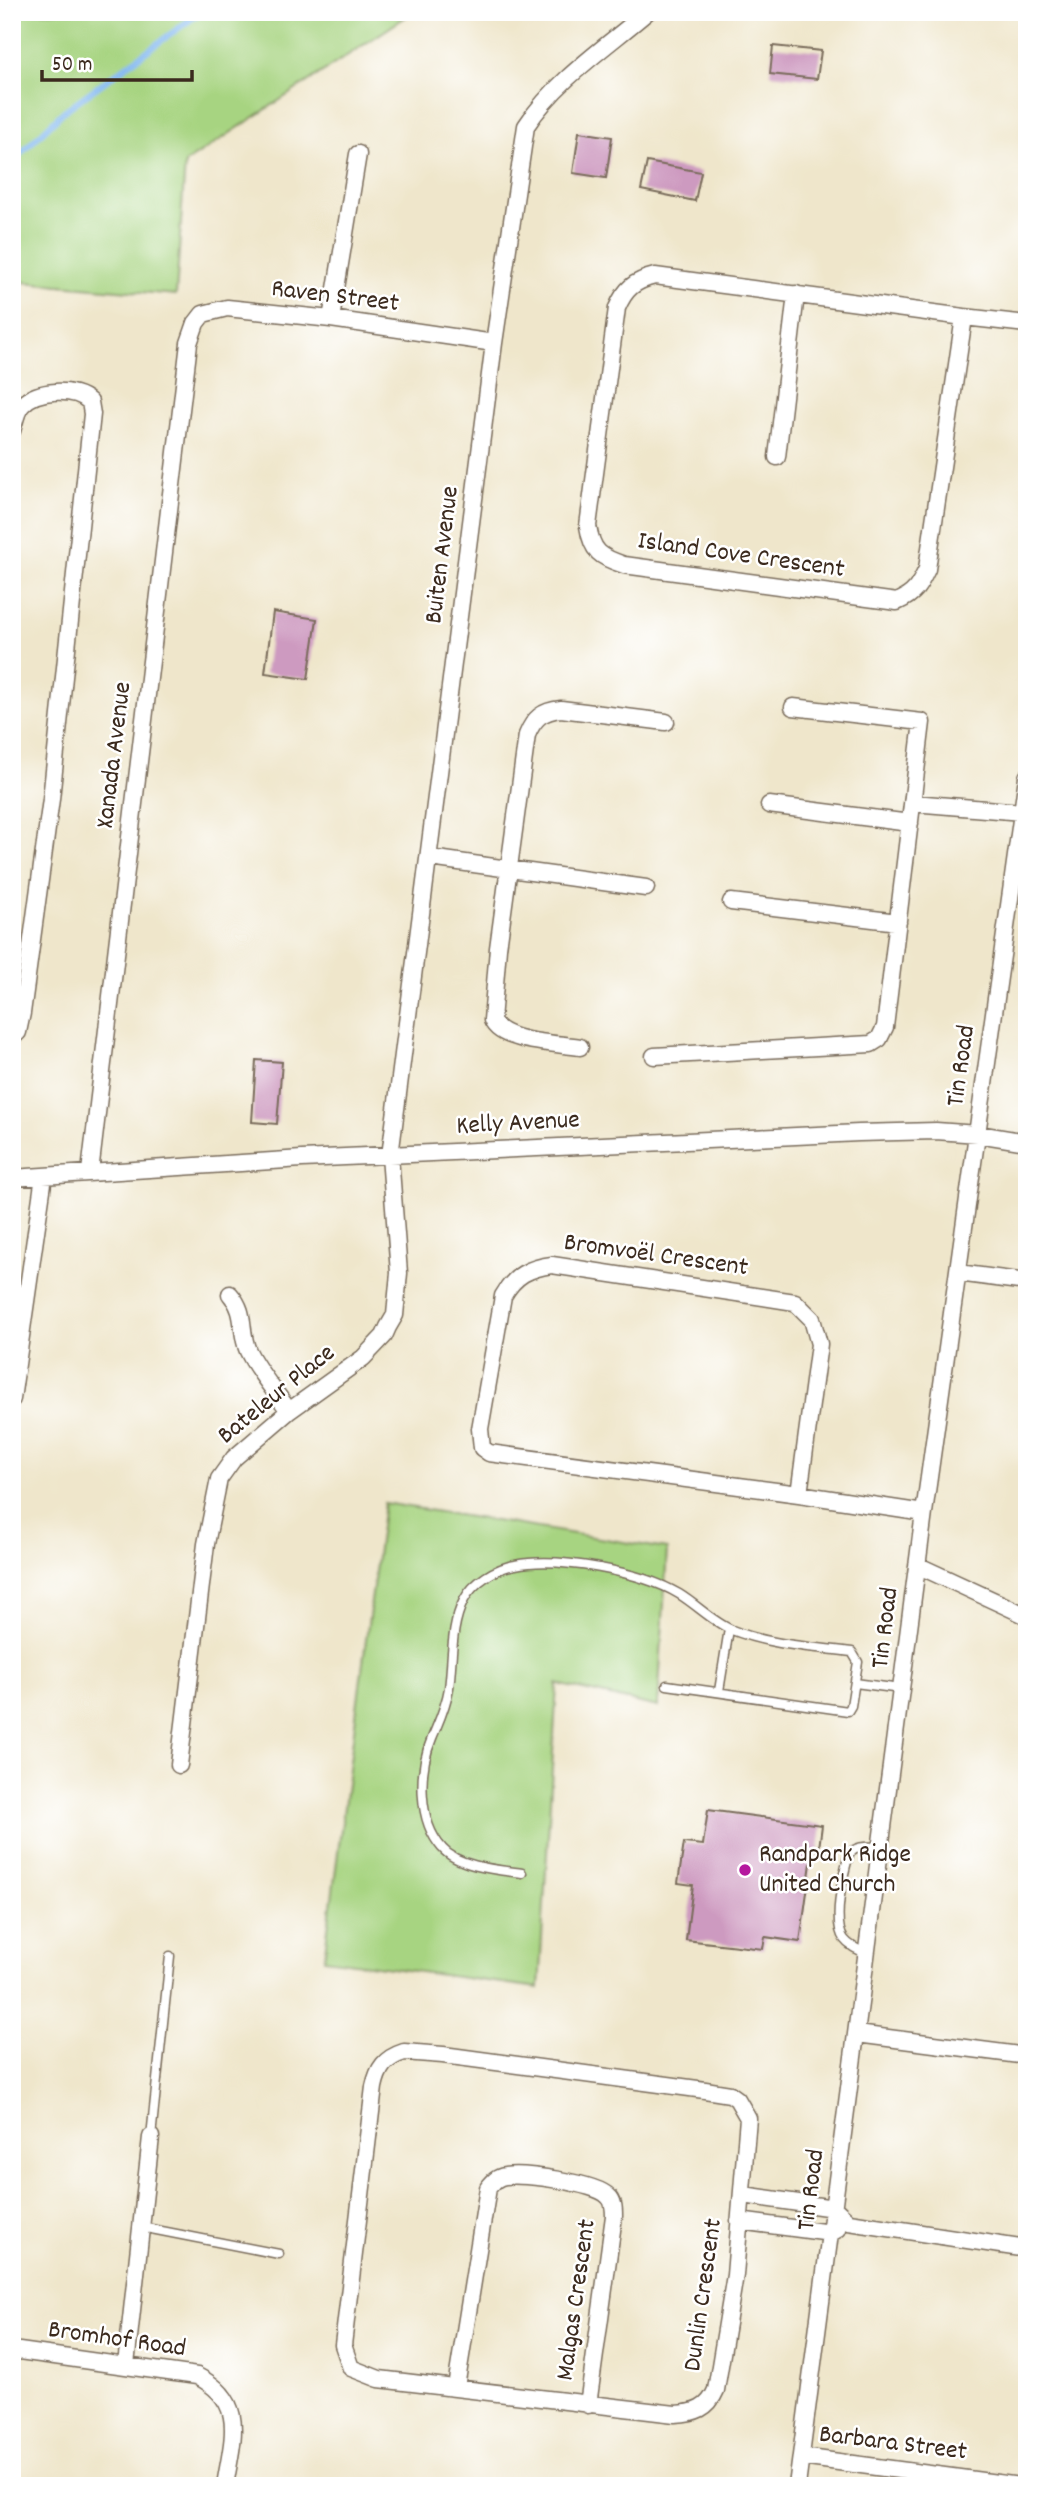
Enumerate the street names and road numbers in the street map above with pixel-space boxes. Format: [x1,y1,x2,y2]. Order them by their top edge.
street label: Raven Street [269,271,401,323]
street label: Buiten Avenue [416,484,470,626]
street label: Island Cove Crescent [635,523,847,589]
street label: Xanada Avenue [88,680,142,830]
street label: Tin Road [938,1023,986,1109]
street label: Kelly Avenue [455,1102,581,1146]
street label: Bromvoël Crescent [562,1225,751,1287]
street label: Bateleur Place [210,1336,344,1454]
street label: Tin Road [863,1585,909,1671]
street label: Tin Road [789,2147,835,2233]
street label: Dunlin Crescent [675,2216,733,2374]
street label: Malgas Crescent [547,2217,607,2383]
street label: Bromhof Road [46,2312,188,2368]
street label: Barbara Street [817,2417,969,2471]

